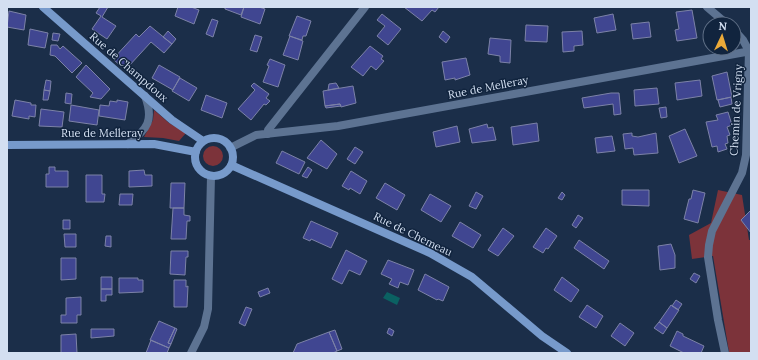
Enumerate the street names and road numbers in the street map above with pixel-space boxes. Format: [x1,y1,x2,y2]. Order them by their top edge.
street label: Rue de Champdoux [87,29,171,105]
street label: Chemin de Vrigny [727,64,745,156]
street label: Rue de Melleray [447,72,530,102]
street label: Rue de Melleray [61,126,143,140]
street label: Rue de Chemeau [371,209,455,259]

